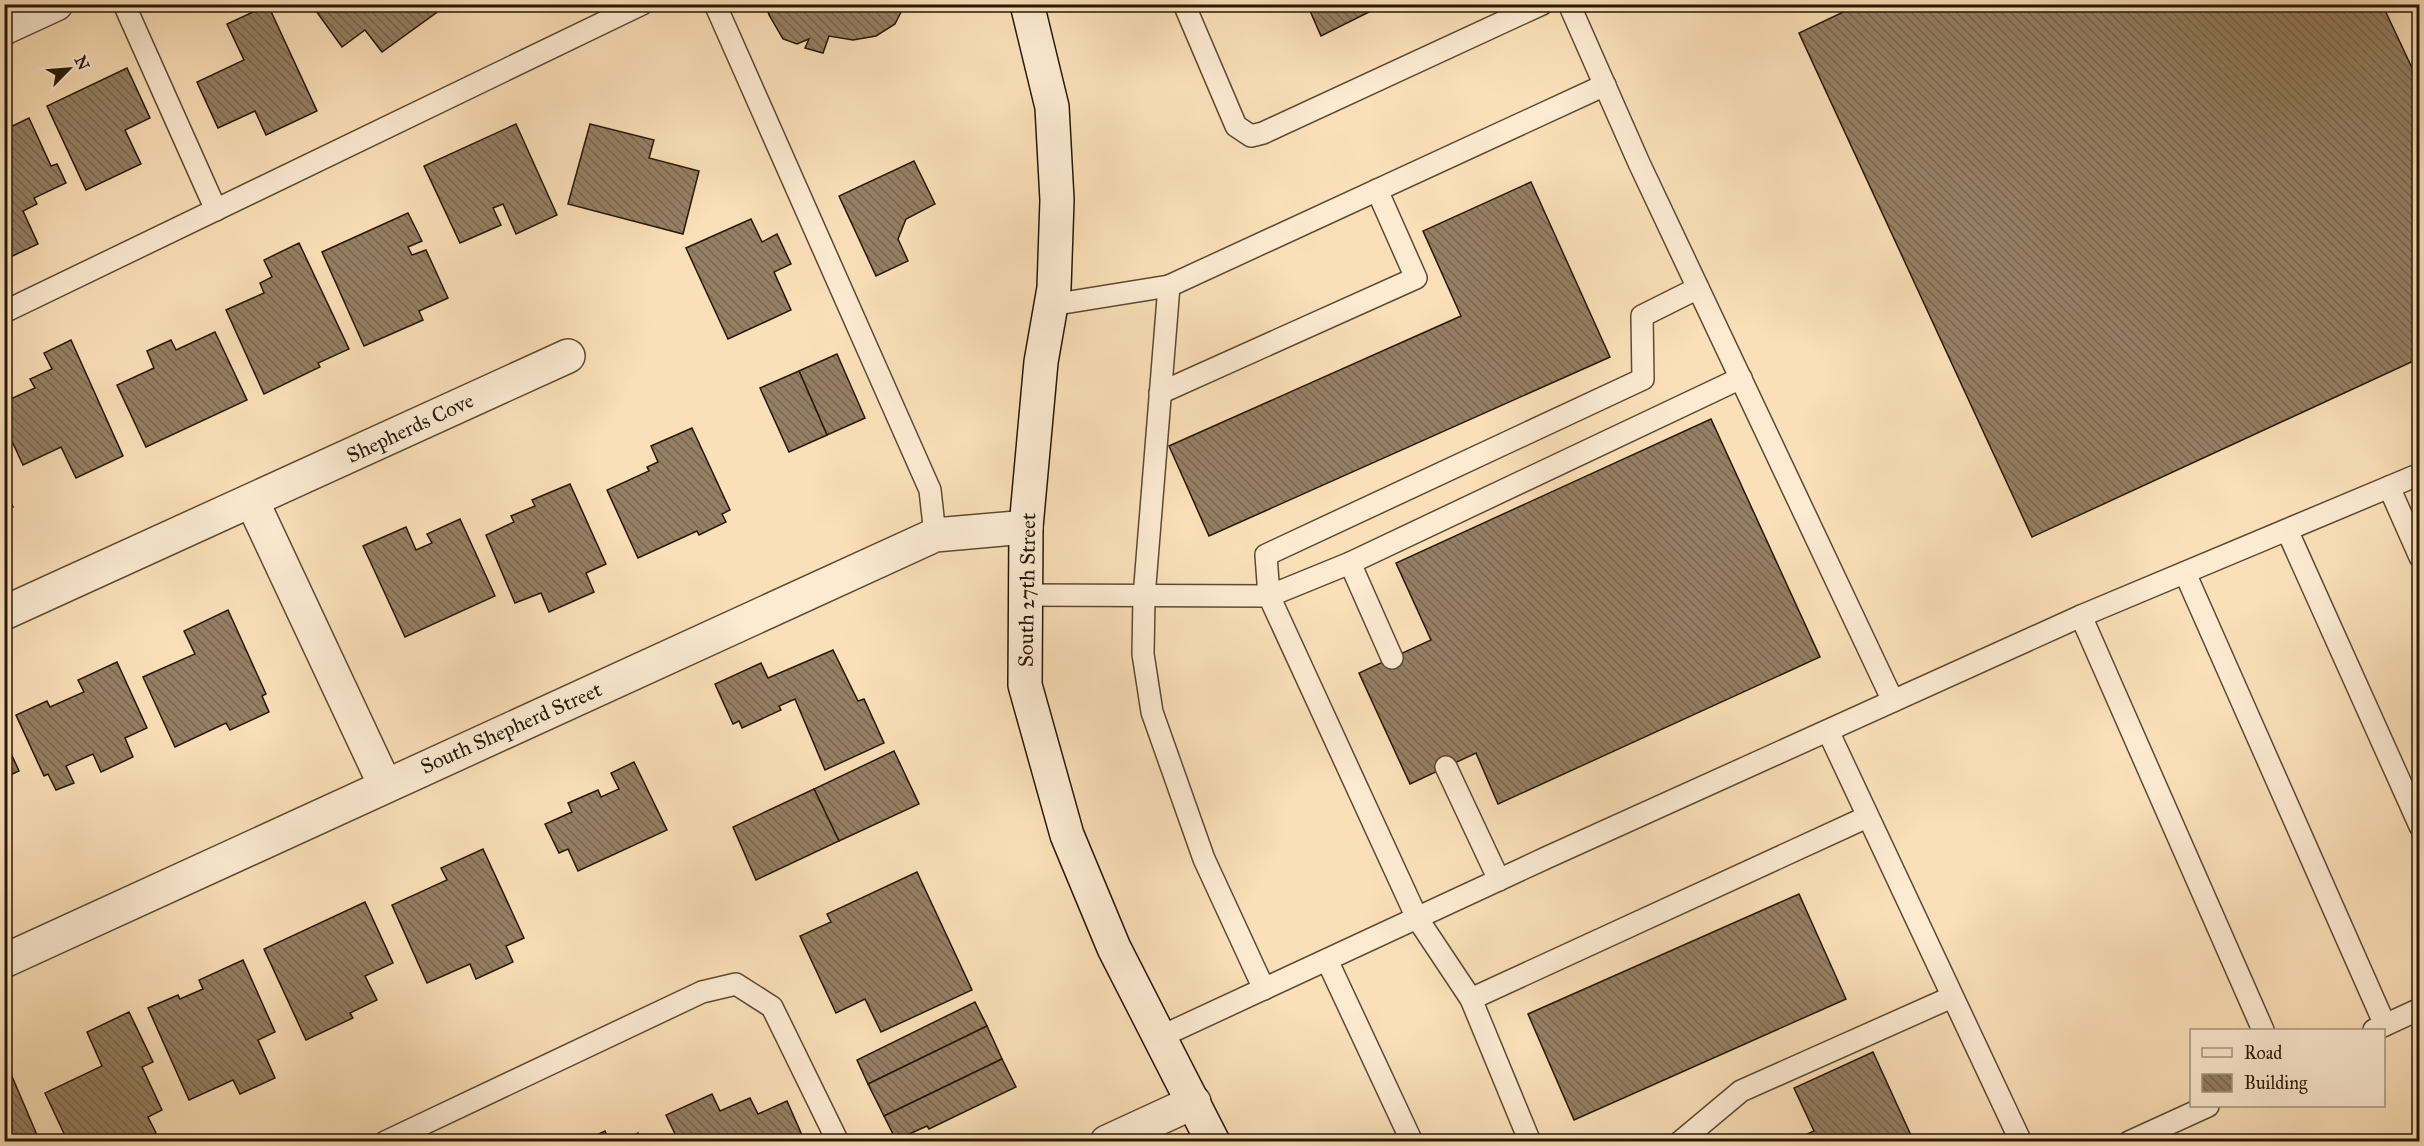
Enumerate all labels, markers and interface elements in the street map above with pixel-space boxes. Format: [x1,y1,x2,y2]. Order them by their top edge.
north arrow [39,39,99,99]
text: N [71,53,94,73]
street label: Shepherds Cove [342,387,478,469]
street label: South 27th Street [1013,512,1041,667]
street label: South Shepherd Street [416,676,606,780]
legend [2190,1029,2385,1107]
text: Road [2244,1042,2282,1064]
text: Building [2244,1072,2308,1095]

